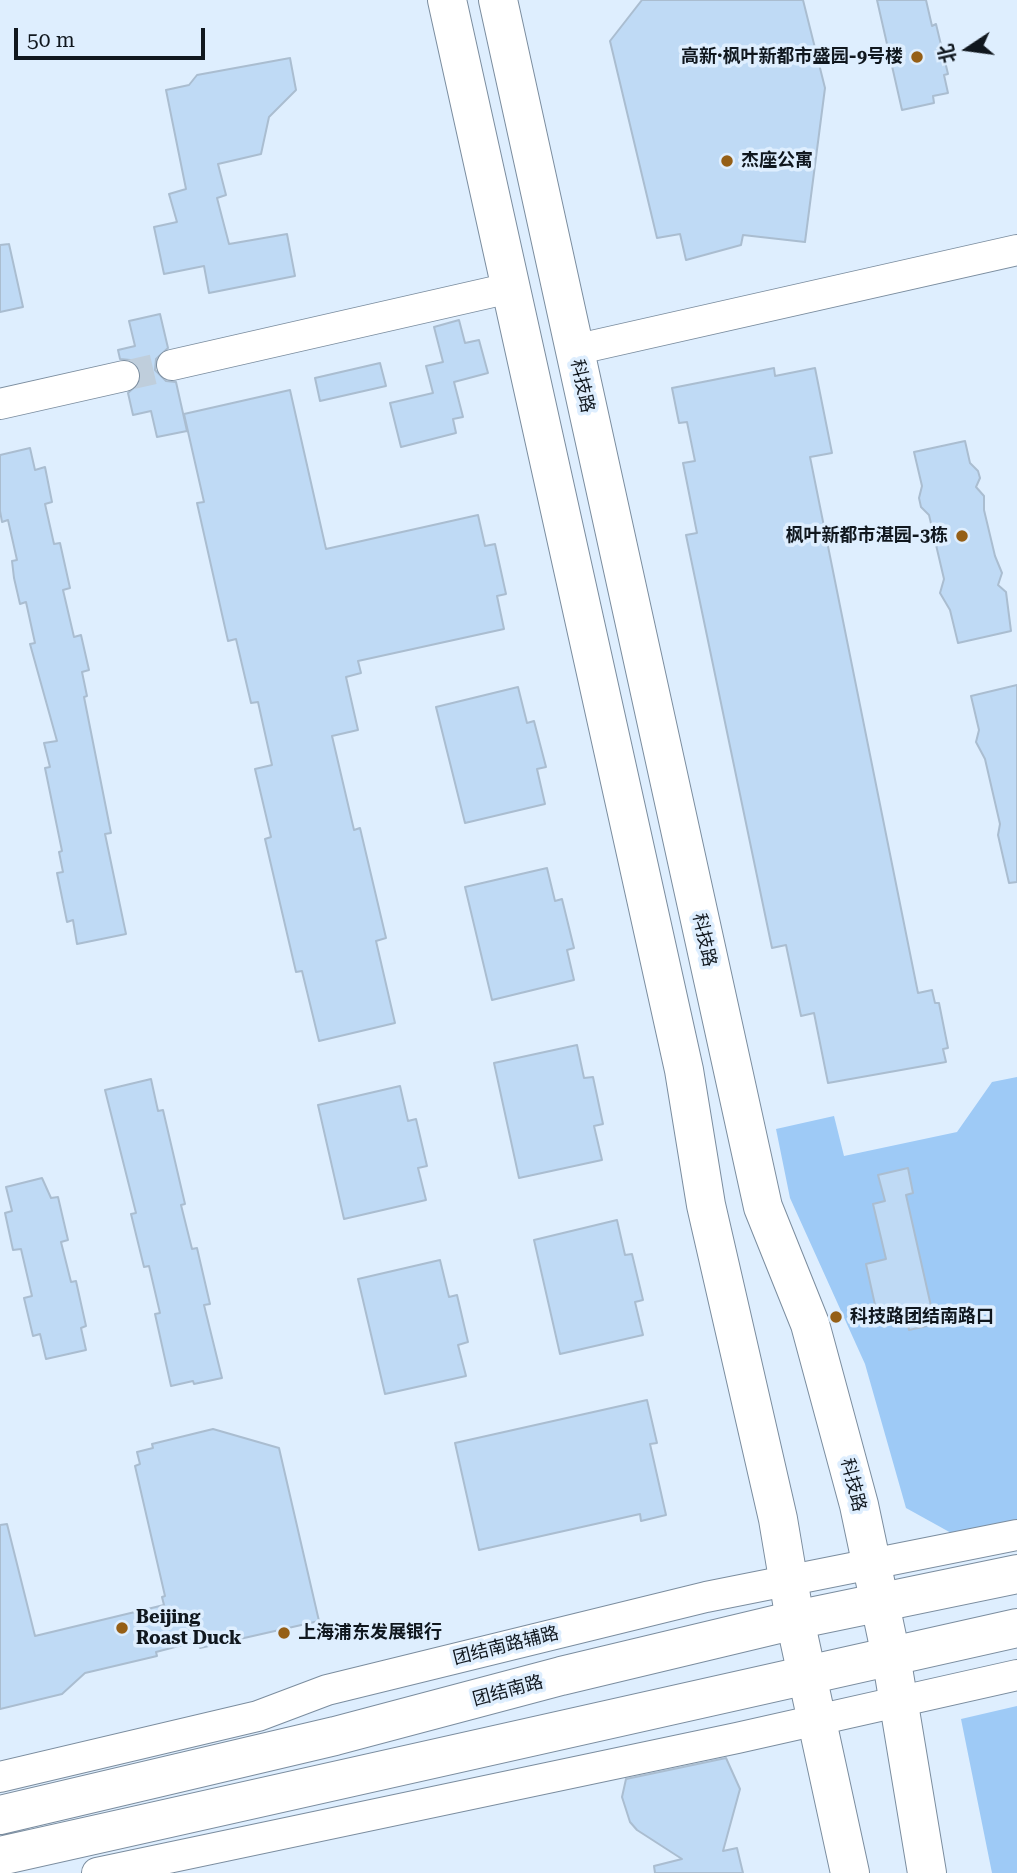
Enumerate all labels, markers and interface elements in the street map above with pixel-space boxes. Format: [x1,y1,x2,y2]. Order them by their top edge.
scale bar [18,14,208,58]
north arrow [933,14,1003,84]
text: 50 m [27,28,75,52]
text: 北 [934,42,960,66]
place label: 高新·枫叶新都市盛园-9号楼 [681,46,903,68]
marker: 高新·枫叶新都市盛园-9号楼 [909,49,925,65]
place label: 杰座公寓 [741,150,813,172]
marker: 杰座公寓 [719,153,735,169]
street label: 科技路 [566,357,598,415]
place label: 枫叶新都市湛园-3栋 [786,525,948,547]
marker: 枫叶新都市湛园-3栋 [954,528,970,544]
street label: 科技路 [688,911,720,969]
place label: 科技路团结南路口 [850,1306,994,1328]
marker: 科技路团结南路口 [828,1309,844,1325]
street label: 科技路 [836,1456,870,1514]
place label: Beijing Roast Duck [136,1607,242,1650]
marker: Beijing Roast Duck [114,1620,130,1636]
place label: 上海浦东发展银行 [298,1622,442,1644]
street label: 团结南路辅路 [451,1622,561,1670]
marker: 上海浦东发展银行 [276,1625,292,1641]
street label: 团结南路 [470,1671,546,1711]

